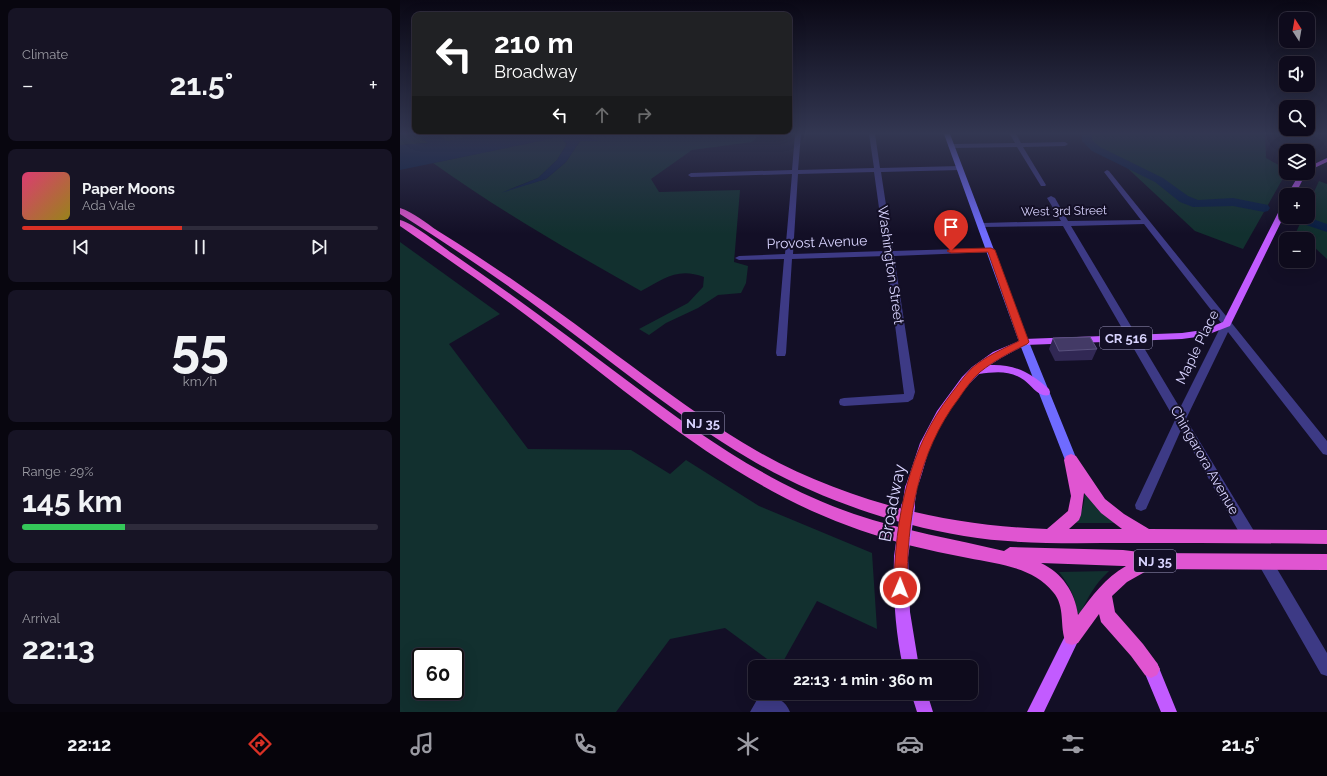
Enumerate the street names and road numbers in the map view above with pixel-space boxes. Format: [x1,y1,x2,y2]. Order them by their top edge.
street label: West 3rd Street [1021,203,1107,219]
street label: Washington Street [875,205,907,326]
street label: Provost Avenue [766,232,868,252]
street label: Maple Place [1172,308,1222,386]
road number: CR 516 [1100,327,1152,349]
street label: Chingarora Avenue [1167,403,1243,517]
road number: NJ 35 [682,412,724,434]
street label: Broadway [875,462,909,544]
road number: NJ 35 [1134,550,1176,572]

